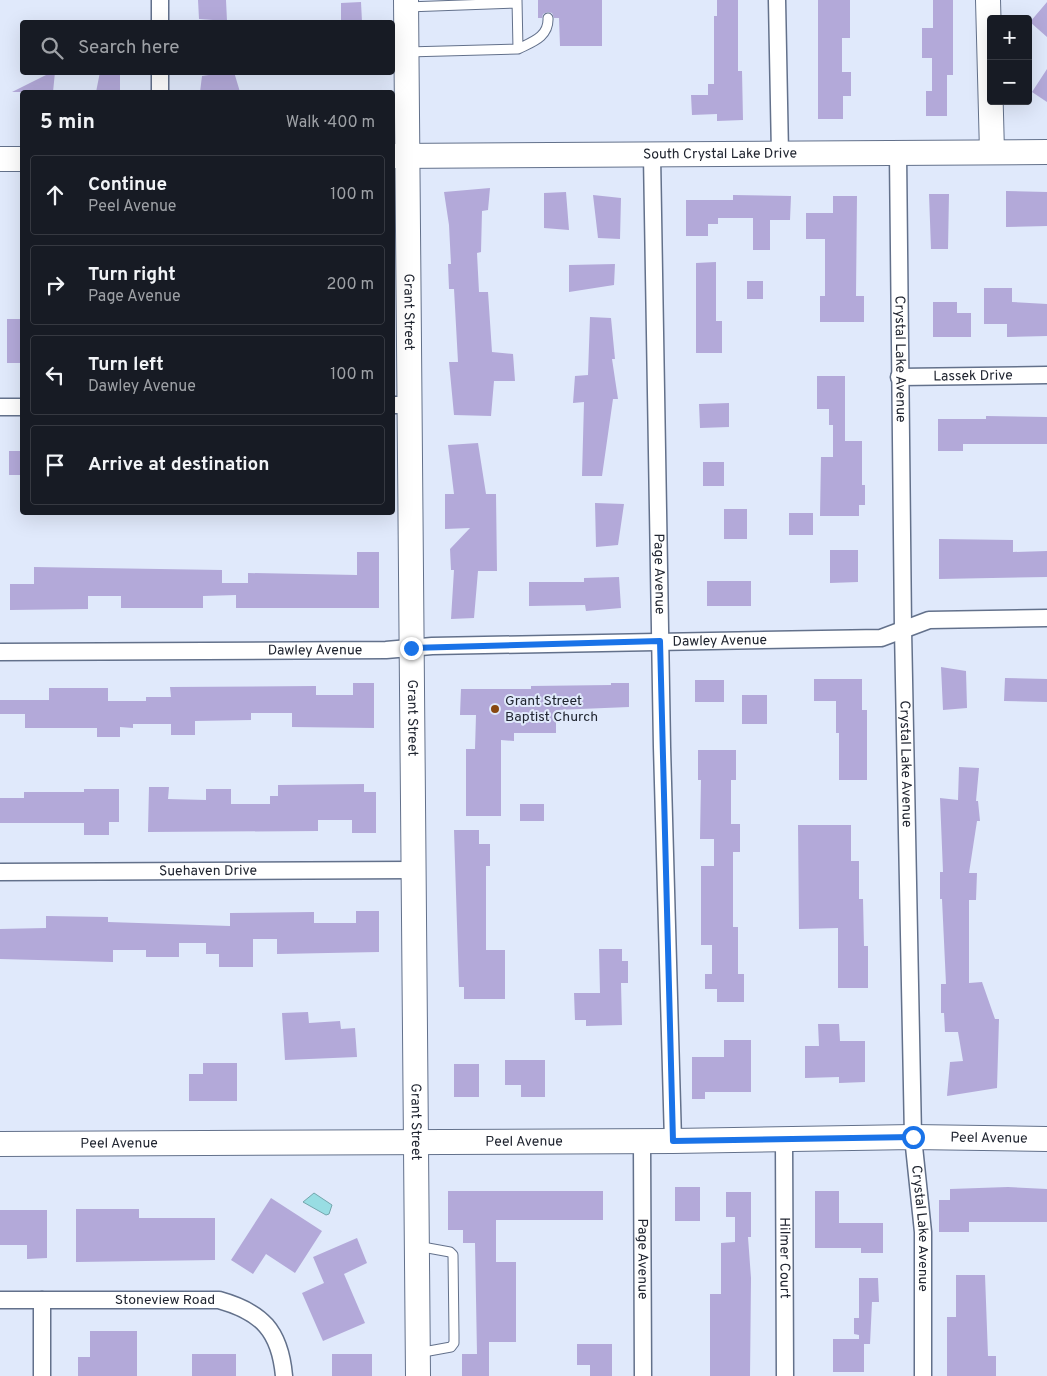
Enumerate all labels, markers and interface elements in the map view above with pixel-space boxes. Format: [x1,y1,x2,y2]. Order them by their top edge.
map controls [987,15,1032,105]
button: + [987,15,1032,60]
search box [20,20,395,75]
icon: search [38,34,66,62]
text: Search here [78,36,180,60]
button: − [987,60,1032,105]
text: 5 min [40,109,95,136]
text: Walk · 400 m [286,113,375,133]
street label: South Crystal Lake Drive [643,145,797,163]
text: Continue [88,173,167,197]
icon: ahead [41,181,69,209]
text: 100 m [330,185,374,205]
text: Peel Avenue [88,197,176,217]
text: Turn right [88,263,176,287]
icon: right [41,271,69,299]
street label: Grant Street [400,273,418,351]
text: 200 m [326,275,374,295]
text: Page Avenue [88,287,181,307]
street label: Crystal Lake Avenue [891,295,909,423]
text: Turn left [88,353,164,377]
icon: left [41,361,69,389]
text: 100 m [330,365,374,385]
street label: Lassek Drive [933,367,1013,385]
text: Dawley Avenue [88,377,196,397]
icon: arrive [41,451,69,479]
text: Arrive at destination [88,453,269,477]
street label: Page Avenue [650,533,668,615]
street label: Dawley Avenue [672,632,767,650]
route end [400,637,423,660]
street label: Dawley Avenue [268,642,362,659]
street label: Grant Street [403,679,421,757]
place label: Grant Street Baptist Church [505,693,598,726]
street label: Crystal Lake Avenue [896,700,915,828]
marker: Grant Street Baptist Church [489,703,501,715]
street label: Suehaven Drive [159,862,257,880]
street label: Grant Street [407,1083,425,1161]
route start [902,1126,925,1149]
street label: Peel Avenue [950,1129,1028,1147]
street label: Peel Avenue [485,1133,563,1150]
street label: Peel Avenue [80,1135,158,1152]
street label: Crystal Lake Avenue [908,1164,932,1292]
street label: Hilmer Court [776,1217,793,1299]
street label: Page Avenue [634,1218,651,1300]
street label: Stoneview Road [115,1292,215,1309]

